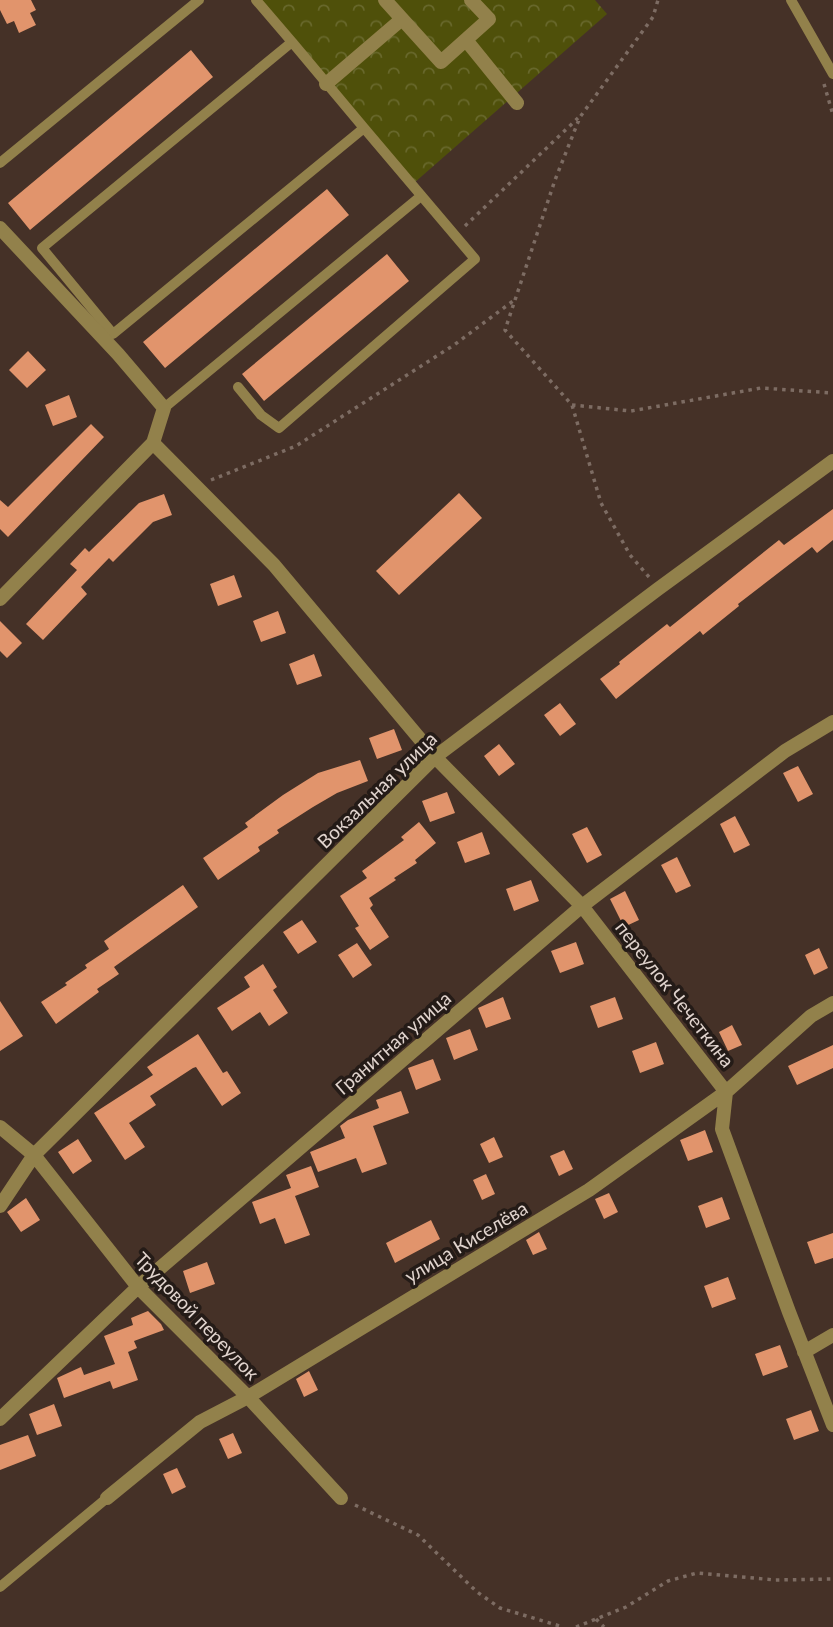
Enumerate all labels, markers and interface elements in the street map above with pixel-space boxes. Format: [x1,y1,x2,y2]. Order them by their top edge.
street label: Вокзальная улица [312,727,441,853]
street label: переулок Чечеткина [611,916,740,1071]
street label: Гранитная улица [330,986,455,1099]
street label: улица Киселёва [400,1196,531,1287]
street label: Трудовой переулок [131,1247,264,1384]

